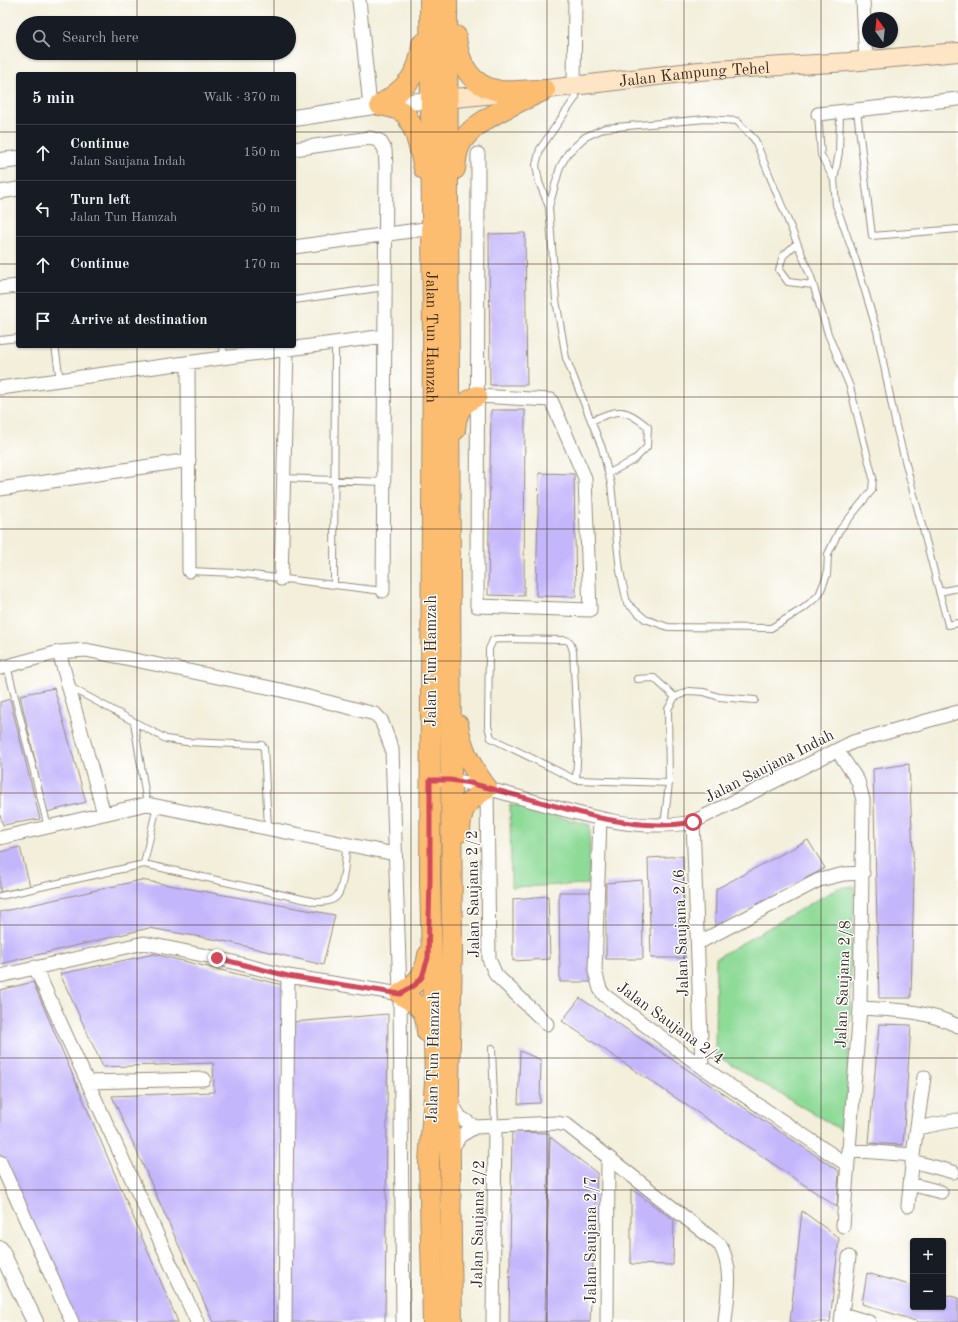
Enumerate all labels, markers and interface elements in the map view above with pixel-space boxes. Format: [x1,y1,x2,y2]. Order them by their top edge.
north arrow [862,12,898,48]
search box [16,16,296,60]
icon: search [30,27,52,49]
text: Search here [62,31,139,46]
street label: Jalan Kampung Tehel [618,61,770,90]
text: 5 min [32,90,75,107]
text: Walk · 370 m [203,91,280,104]
text: Continue [70,137,129,152]
icon: ahead [32,142,54,164]
text: 150 m [243,146,280,159]
text: Jalan Saujana Indah [70,155,186,168]
text: Turn left [70,193,130,208]
icon: left [32,198,54,220]
text: 50 m [251,202,280,215]
text: Jalan Tun Hamzah [70,211,177,224]
icon: ahead [32,254,54,276]
text: Continue [70,257,129,272]
text: 170 m [243,258,280,271]
street label: Jalan Tun Hamzah [422,271,439,403]
icon: arrive [32,310,54,332]
text: Arrive at destination [70,313,208,328]
street label: Jalan Tun Hamzah [424,595,440,727]
street label: Jalan Saujana Indah [703,727,837,806]
route start [684,813,702,831]
street label: Jalan Saujana 2/2 [465,830,483,958]
street label: Jalan Saujana 2/6 [672,869,692,997]
street label: Jalan Saujana 2/8 [834,920,854,1048]
route end [208,949,226,967]
street label: Jalan Saujana 2/4 [613,980,726,1068]
street label: Jalan Tun Hamzah [425,991,443,1123]
street label: Jalan Saujana 2/2 [470,1160,488,1288]
street label: Jalan Saujana 2/7 [584,1176,600,1304]
map controls [910,1238,946,1310]
button: + [910,1238,946,1274]
button: − [910,1274,946,1310]

